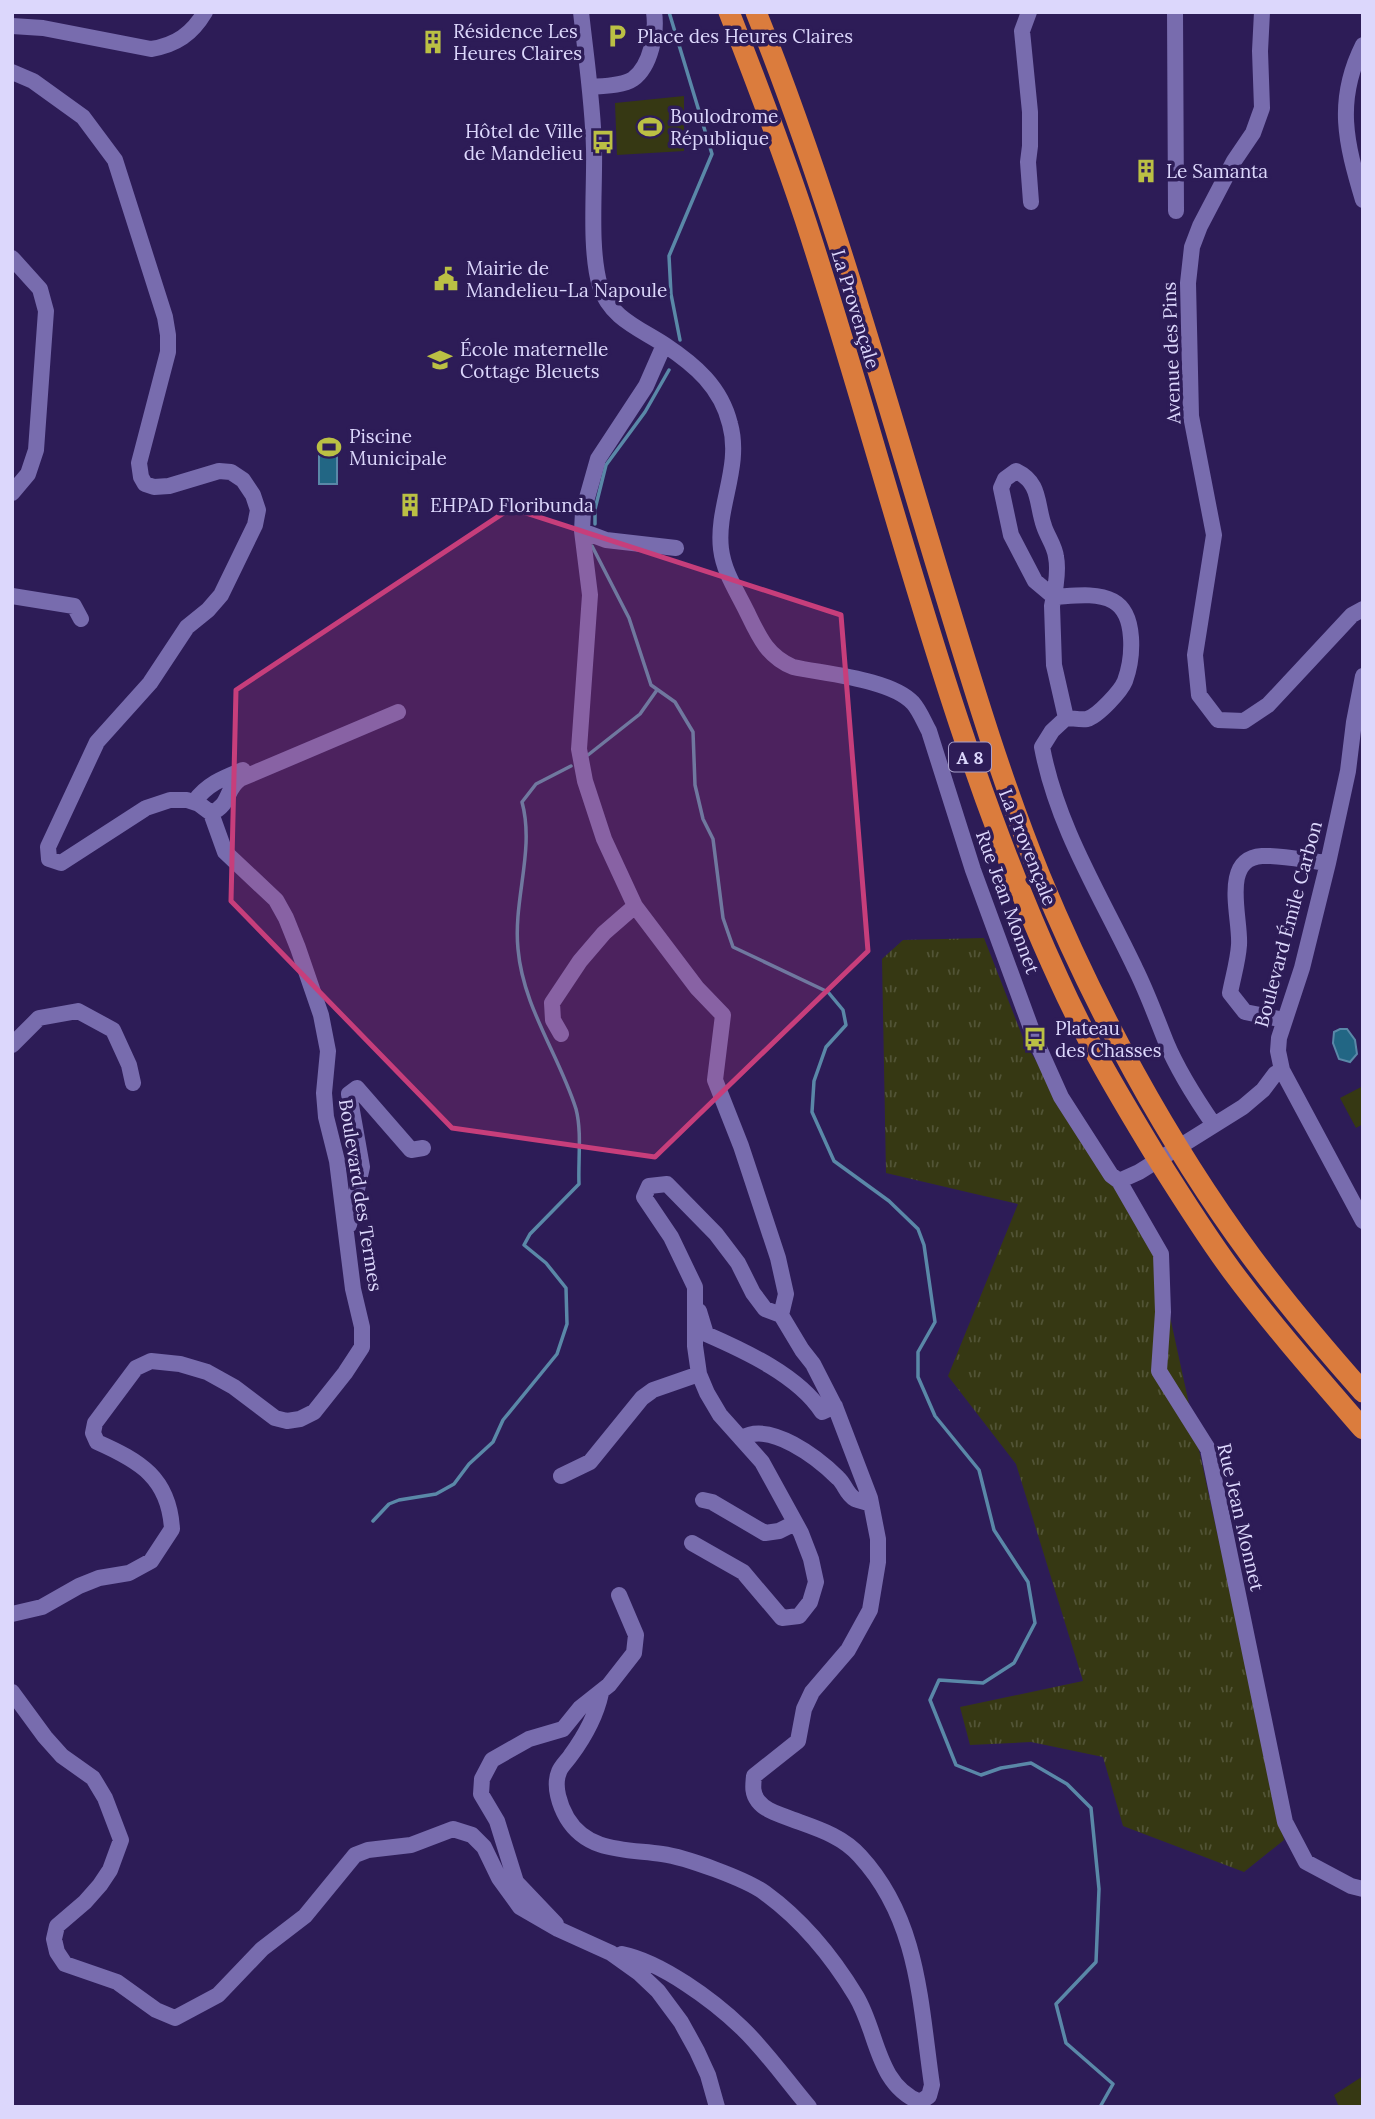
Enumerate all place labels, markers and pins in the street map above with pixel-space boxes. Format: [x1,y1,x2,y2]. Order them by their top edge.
place label: Résidence Les Heures Claires [453,19,582,65]
parking icon: Place des Heures Claires [603,22,631,50]
place label: Place des Heures Claires [637,24,853,48]
building icon: Résidence Les Heures Claires [419,28,447,56]
place label: Boulodrome République [670,104,778,150]
sports icon: Boulodrome République [636,113,664,141]
place label: Hôtel de Ville de Mandelieu [464,119,583,165]
bus stop icon: Hôtel de Ville de Mandelieu [589,128,617,156]
building icon: Le Samanta [1132,157,1160,185]
place label: Le Samanta [1166,159,1268,183]
place label: Mairie de Mandelieu-La Napoule [466,256,667,302]
public building icon: Mairie de Mandelieu-La Napoule [432,265,460,293]
place label: École maternelle Cottage Bleuets [460,337,608,383]
school or university icon: École maternelle Cottage Bleuets [426,346,454,374]
place label: Piscine Municipale [349,424,447,470]
sports icon: Piscine Municipale [315,433,343,461]
building icon: EHPAD Floribunda [396,491,424,519]
place label: EHPAD Floribunda [430,493,594,517]
place label: Plateau des Chasses [1055,1016,1162,1062]
bus stop icon: Plateau des Chasses [1021,1025,1049,1053]

